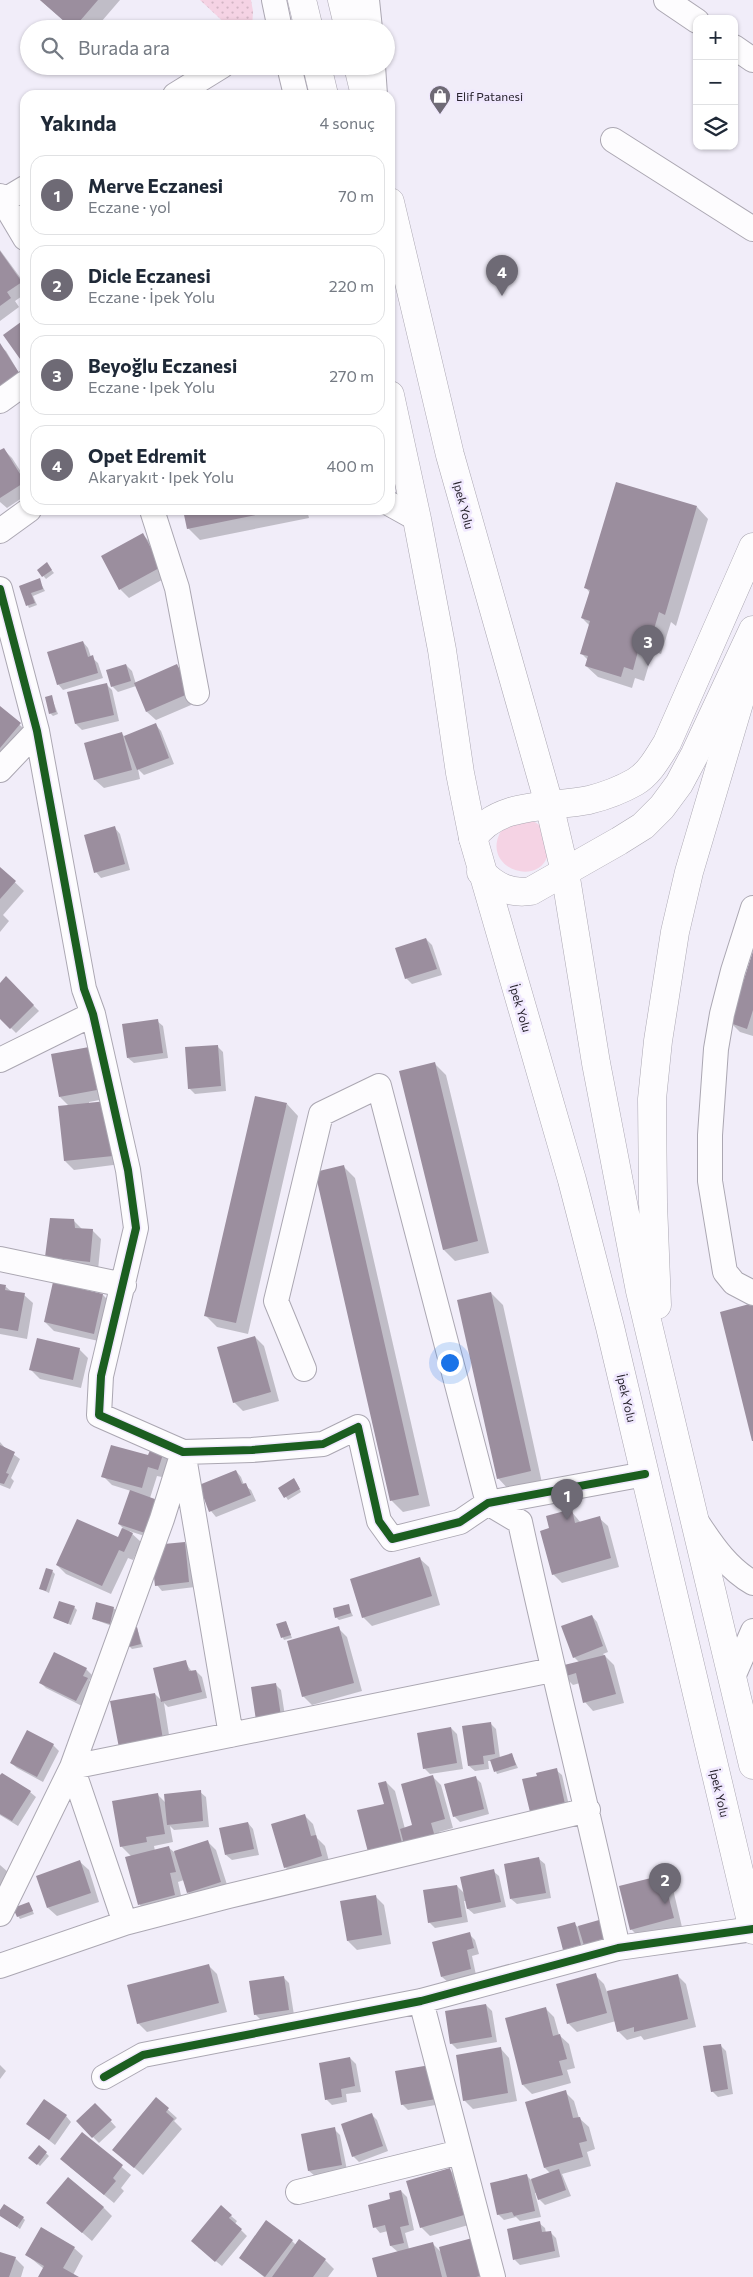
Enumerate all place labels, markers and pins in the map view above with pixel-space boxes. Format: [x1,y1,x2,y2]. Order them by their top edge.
shop icon: Elif Patanesi [428,84,452,115]
place label: Elif Patanesi [456,89,523,103]
pin: 4 [486,255,518,296]
pin: 3 [632,625,664,666]
pin: 1 [551,1479,583,1520]
pin: 2 [649,1863,681,1904]

